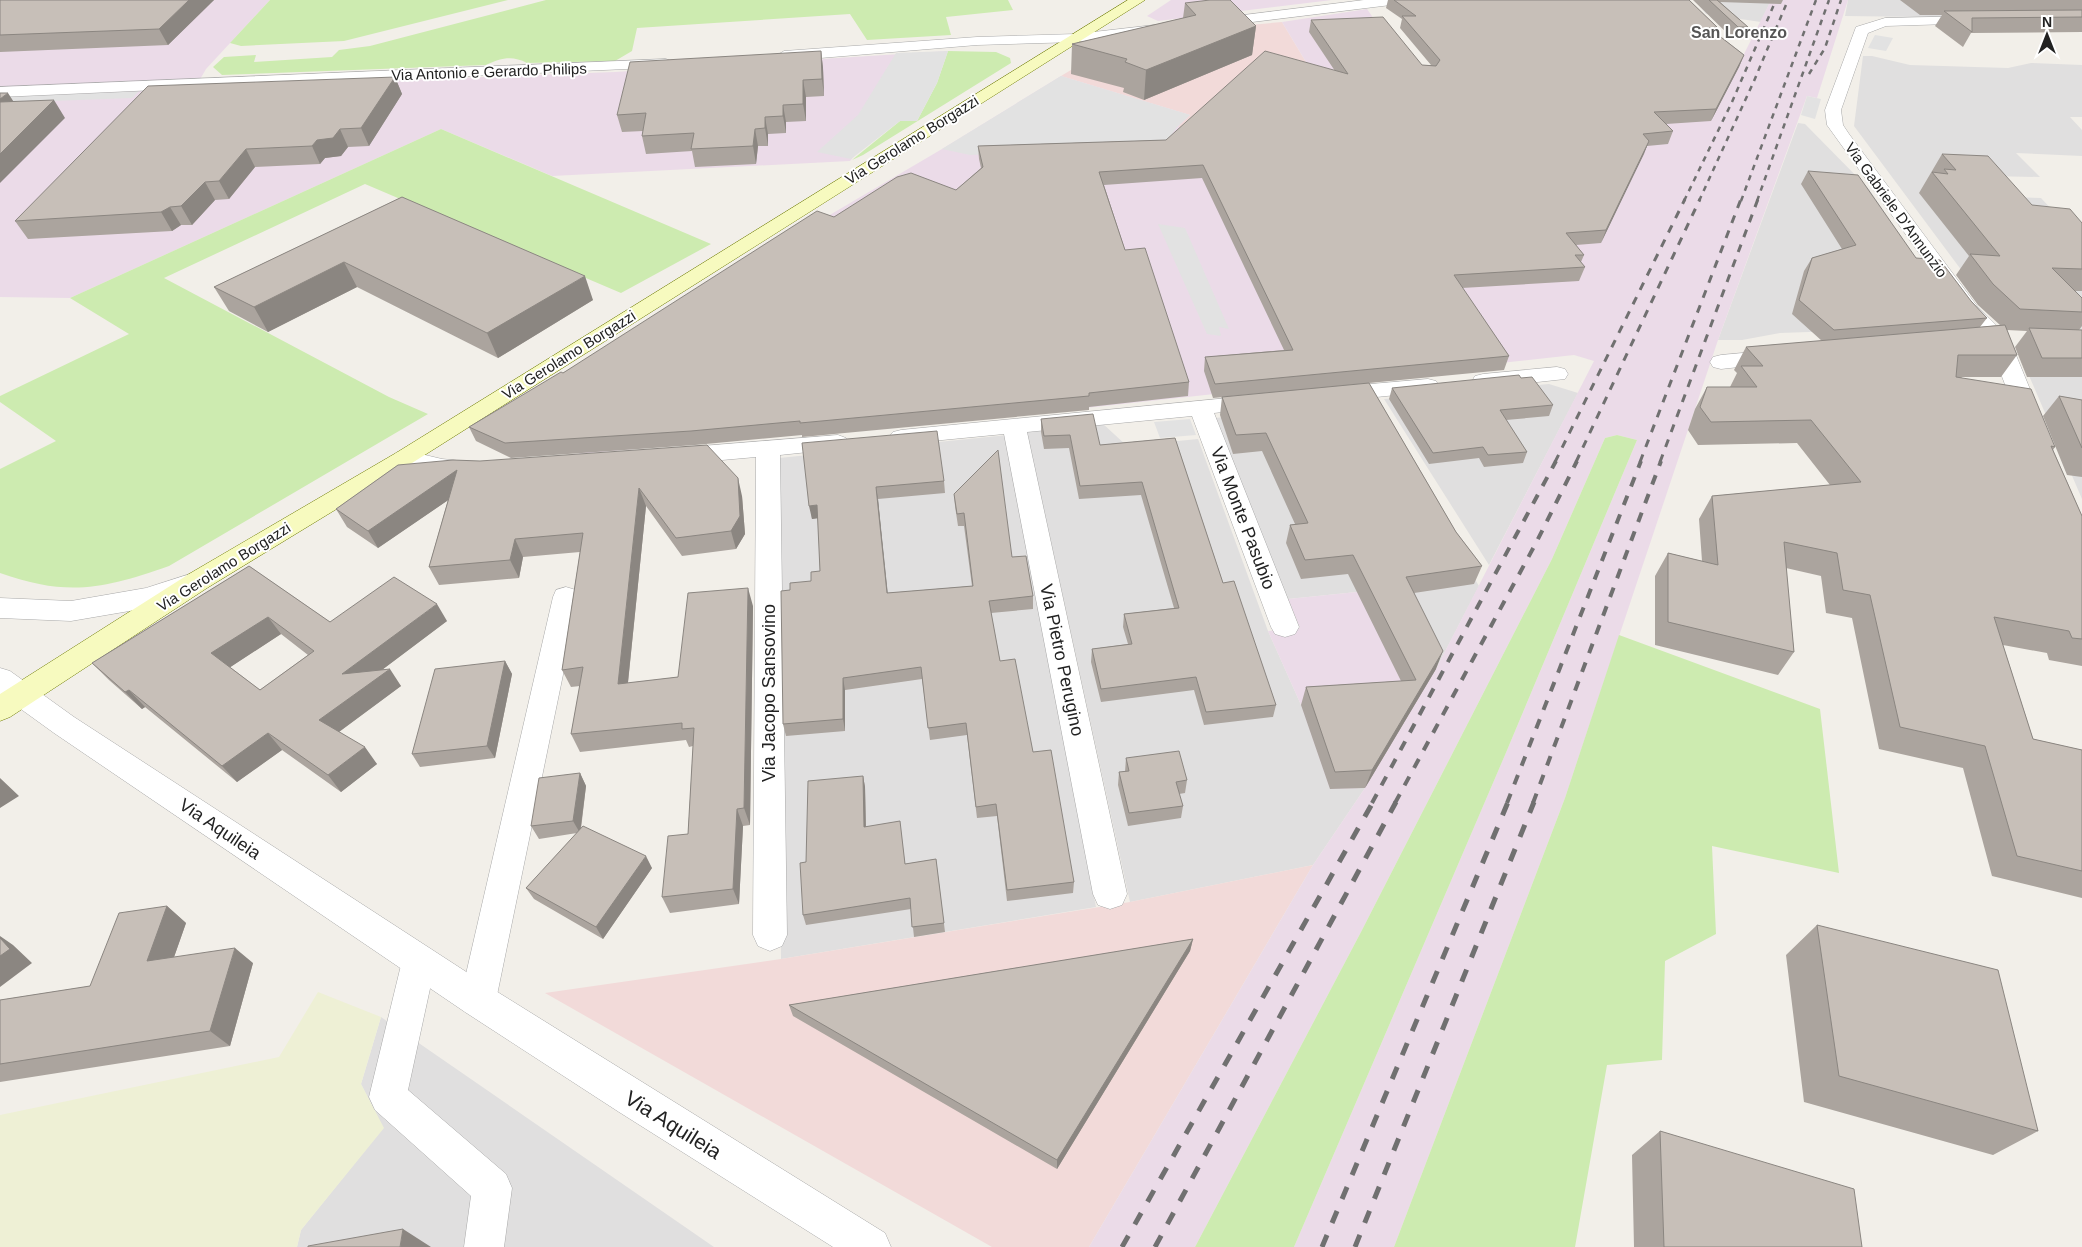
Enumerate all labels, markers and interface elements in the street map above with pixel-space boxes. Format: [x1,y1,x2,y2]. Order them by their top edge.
north arrow [2022,10,2072,60]
text: N [2042,14,2052,30]
district label: San Lorenzo [1691,24,1787,41]
street label: Via Antonio e Gerardo Philips [391,60,587,83]
street label: Via Gerolamo Borgazzi [842,92,982,188]
street label: Via Gabriele D'Annunzio [1842,139,1951,281]
street label: Via Gerolamo Borgazzi [499,307,639,403]
street label: Via Monte Pasubio [1207,444,1279,592]
street label: Via Gerolamo Borgazzi [154,519,294,615]
street label: Via Pietro Perugino [1036,582,1088,738]
street label: Via Jacopo Sansovino [759,604,779,782]
street label: Via Aquileia [176,794,265,864]
street label: Via Aquileia [621,1086,726,1163]

